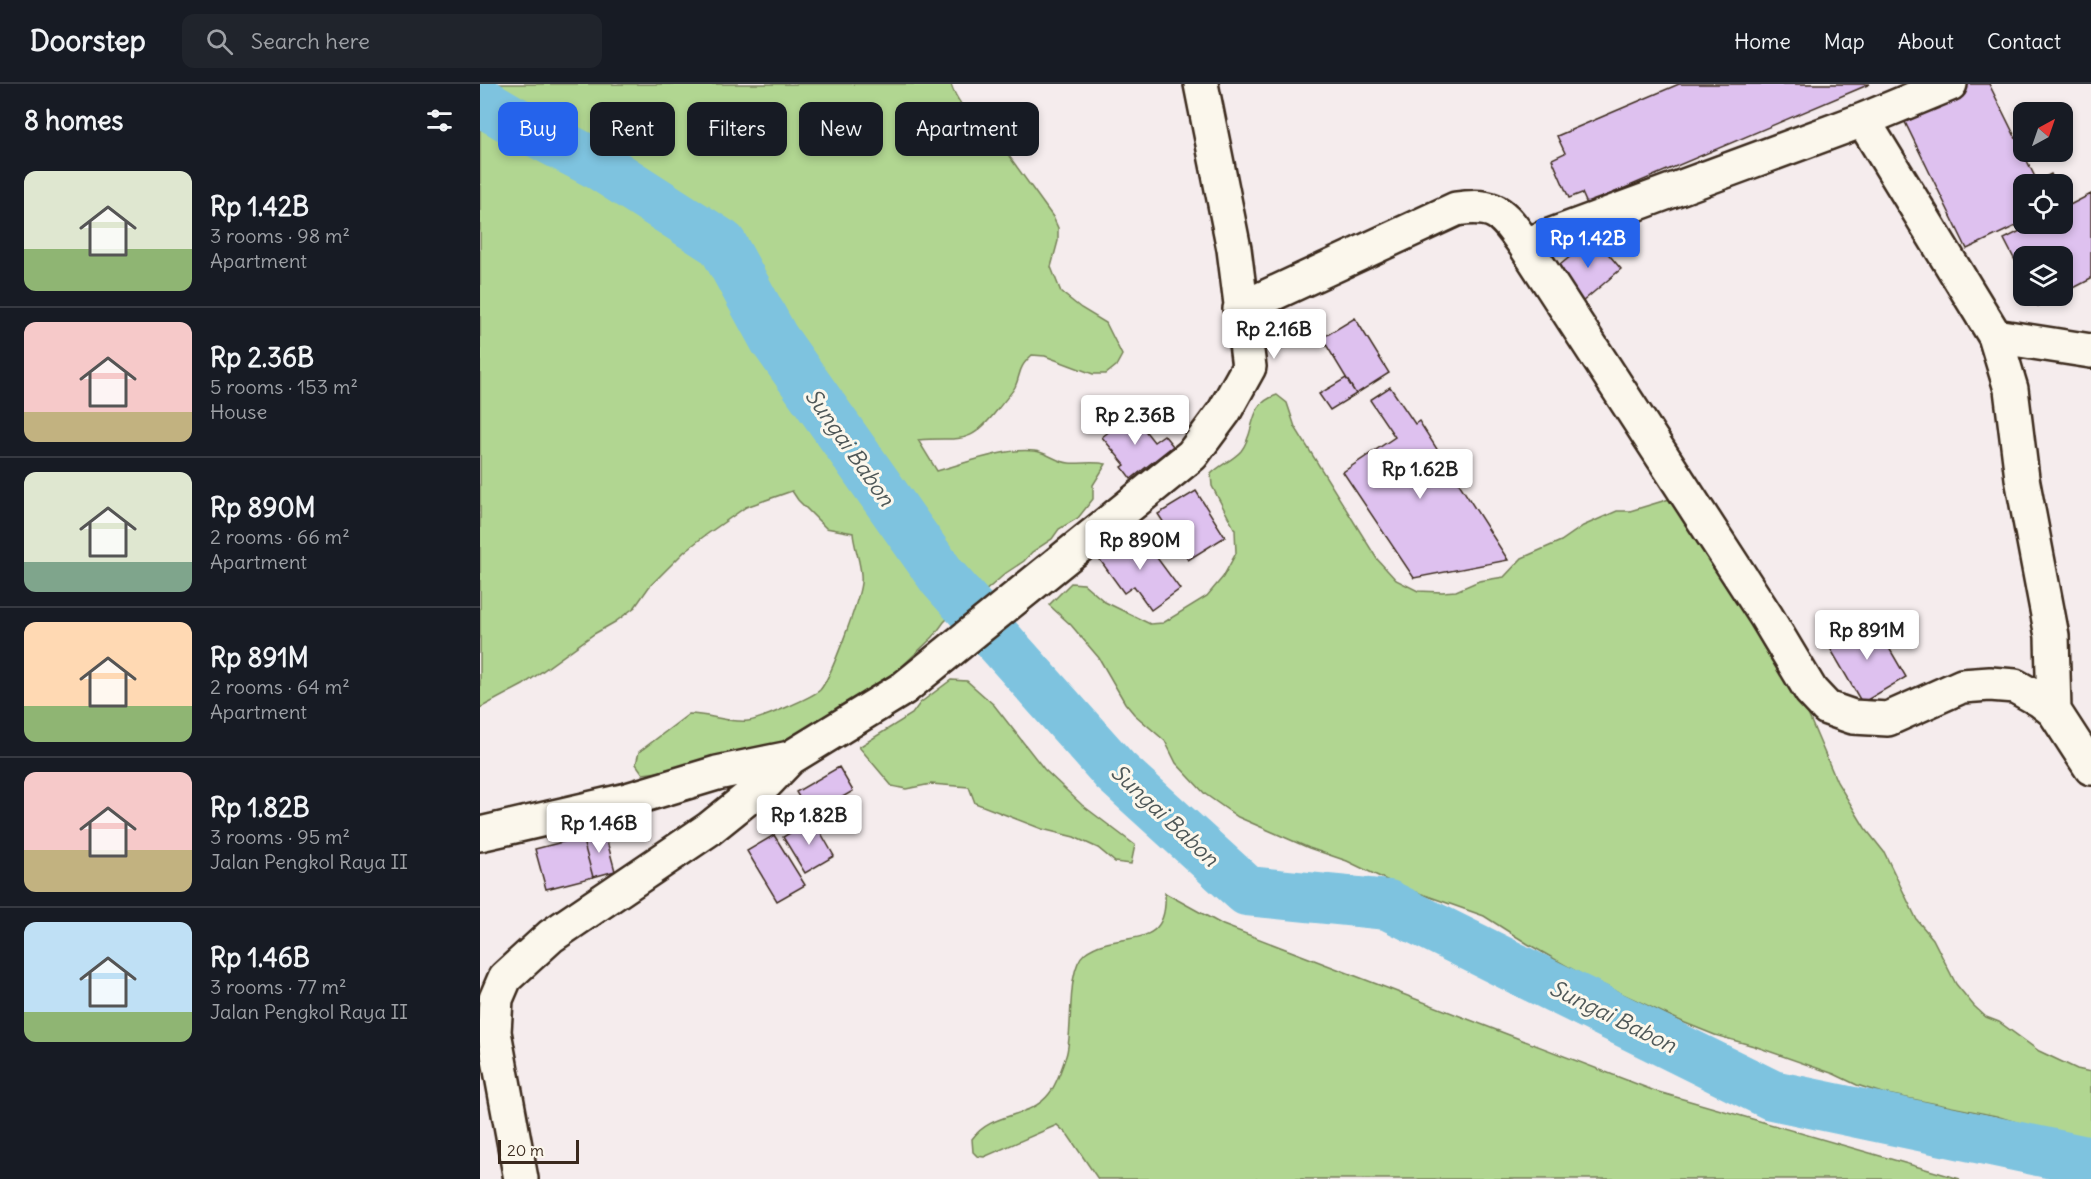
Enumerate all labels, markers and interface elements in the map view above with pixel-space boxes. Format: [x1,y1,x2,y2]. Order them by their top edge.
search box [182,14,602,68]
text: Doorstep [30,23,146,59]
icon: search [203,25,236,58]
text: Search here [251,27,370,55]
text: Home [1734,28,1791,55]
text: Map [1824,28,1865,55]
text: About [1898,28,1954,55]
text: Contact [1987,28,2061,55]
chip: Buy [498,102,578,156]
chip: Rent [590,102,675,156]
chip: Filters [687,102,787,156]
chip: New [799,102,883,156]
chip: Apartment [895,102,1039,156]
north arrow [2013,102,2073,162]
map controls [2013,102,2073,306]
text: 8 homes [24,104,123,137]
icon: filters [423,104,456,137]
button: locate [2013,174,2073,234]
text: Rp 1.42B [210,190,309,223]
icon: home [72,195,144,267]
pin: Rp 1.42B [1526,218,1650,269]
text: 3 rooms · 98 m² [210,223,350,248]
text: Rp 1.42B [1550,225,1626,250]
button: layers [2013,246,2073,306]
text: Apartment [210,248,307,273]
pin: Rp 2.16B [1212,309,1336,360]
text: Rp 2.16B [1236,316,1312,341]
text: Rp 2.36B [210,341,314,374]
icon: home [72,346,144,418]
text: 5 rooms · 153 m² [210,374,358,399]
water label: Sungai Babon [799,383,901,512]
pin: Rp 2.36B [1073,395,1197,446]
text: House [210,399,267,424]
text: Rp 2.36B [1095,402,1175,427]
pin: Rp 1.62B [1358,449,1482,500]
text: Rp 1.62B [1382,456,1458,481]
text: Rp 890M [210,491,316,524]
icon: home [72,496,144,568]
pin: Rp 890M [1085,520,1195,571]
text: 2 rooms · 66 m² [210,524,350,549]
text: Rp 890M [1099,527,1181,552]
text: Apartment [210,549,307,574]
pin: Rp 891M [1812,610,1922,661]
text: Rp 891M [1829,617,1905,642]
text: Rp 891M [210,641,309,674]
icon: home [72,646,144,718]
text: 2 rooms · 64 m² [210,674,350,699]
text: Apartment [210,699,307,724]
water label: Sungai Babon [1105,758,1226,873]
text: Rp 1.82B [210,791,310,824]
pin: Rp 1.82B [747,795,871,846]
icon: home [72,796,144,868]
text: Rp 1.82B [771,802,847,827]
pin: Rp 1.46B [537,803,661,854]
text: Rp 1.46B [561,810,637,835]
text: 3 rooms · 95 m² [210,824,350,849]
text: Jalan Pengkol Raya II [210,849,408,874]
text: Rp 1.46B [210,941,310,974]
icon: home [72,946,144,1018]
water label: Sungai Babon [1545,973,1682,1059]
text: 3 rooms · 77 m² [210,974,347,999]
text: Jalan Pengkol Raya II [210,999,408,1024]
scale bar [498,1137,579,1164]
text: 20 m [507,1140,544,1160]

